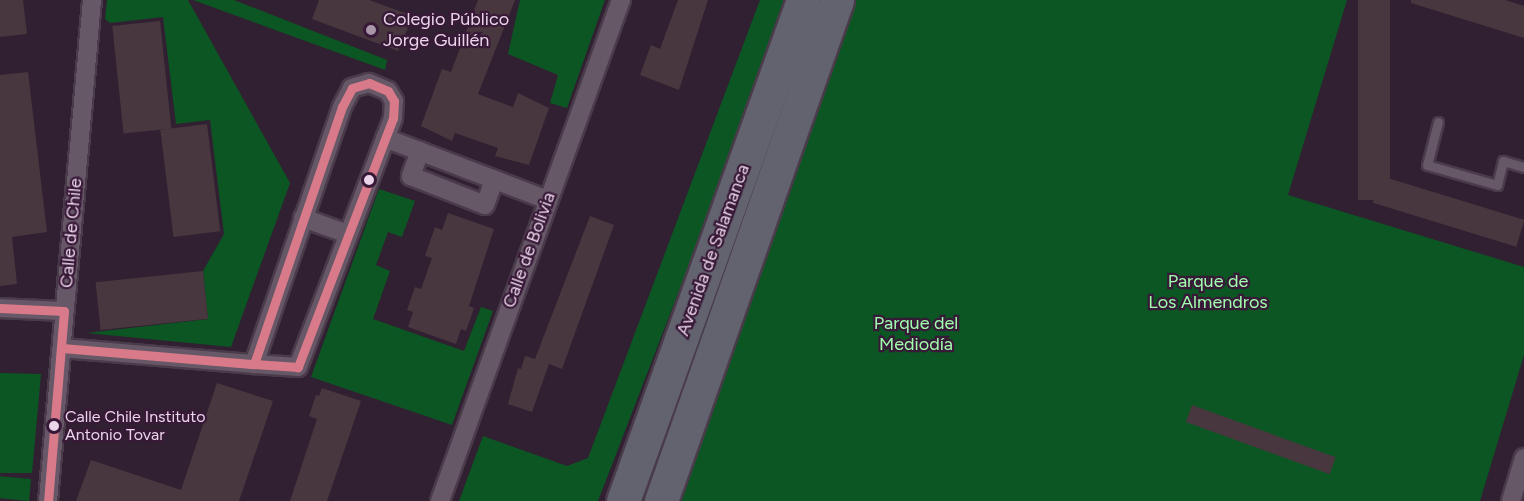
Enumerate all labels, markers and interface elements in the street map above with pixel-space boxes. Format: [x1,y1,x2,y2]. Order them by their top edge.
place label: Colegio Público Jorge Guillén [383,9,509,52]
marker: Colegio Público Jorge Guillén [364,23,378,37]
street label: Avenida de Salamanca [672,161,754,339]
unlabelled marker [363,174,375,186]
street label: Calle de Chile [55,177,87,289]
street label: Calle de Bolivia [498,189,560,311]
park label: Parque de Los Almendros [1148,271,1268,314]
park label: Parque del Mediodía [874,313,958,356]
place label: Calle Chile Instituto Antonio Tovar [65,407,206,445]
marker: Calle Chile Instituto Antonio Tovar [48,420,60,432]

